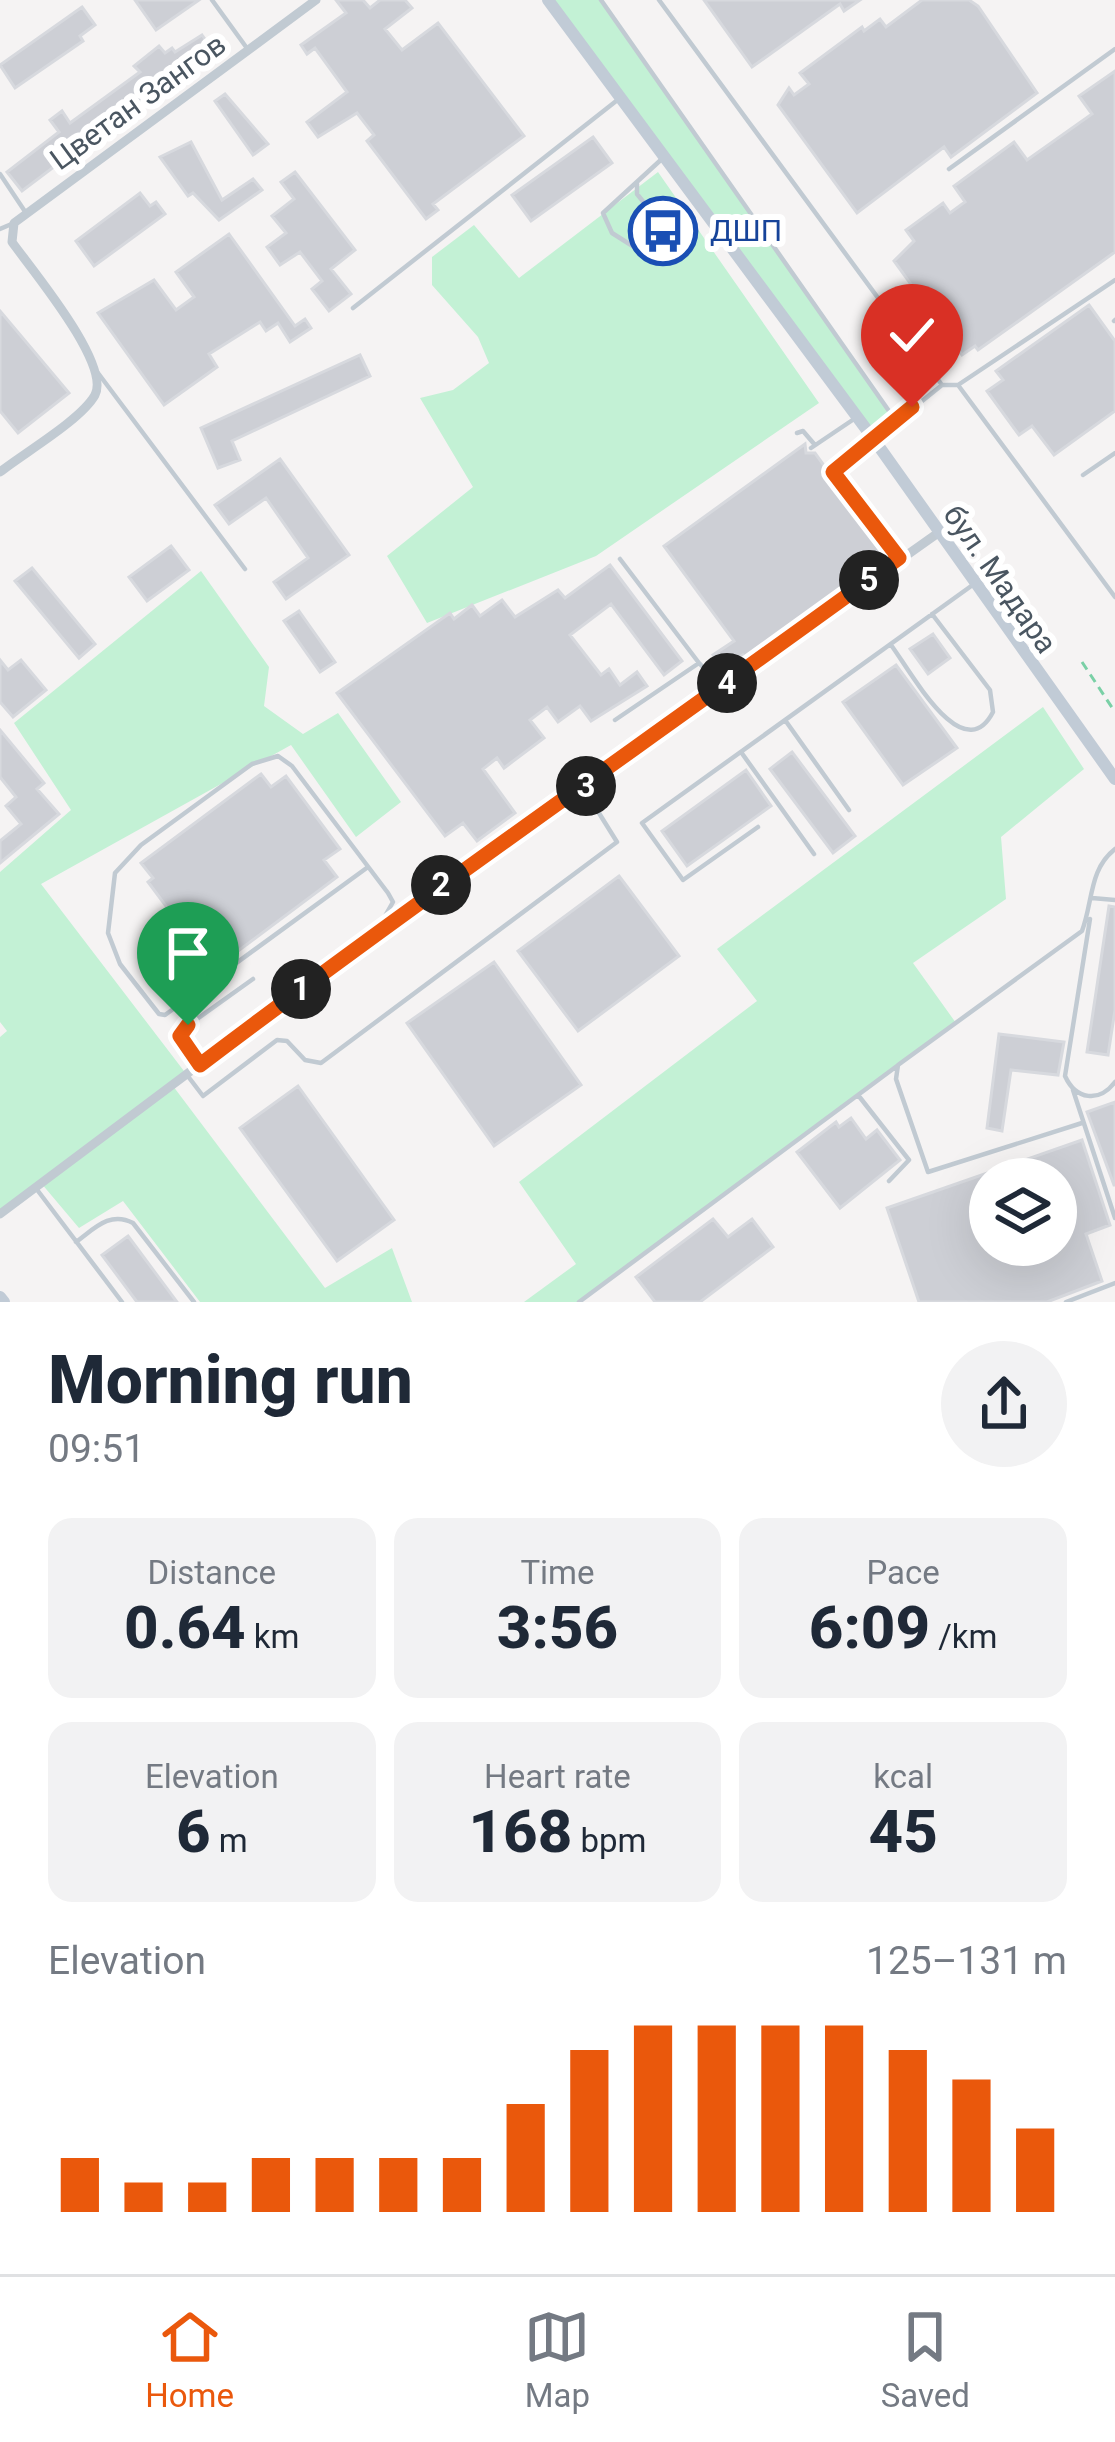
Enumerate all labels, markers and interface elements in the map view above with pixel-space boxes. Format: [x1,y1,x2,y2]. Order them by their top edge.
street label: Цветан Зангов [43,26,232,177]
bus stop icon: ДШП [628,196,698,266]
place label: ДШП [710,213,782,248]
pin [861,284,963,407]
icon: check [879,302,945,368]
street label: бул. Мадара [936,498,1064,660]
pin: 5 [839,550,899,610]
text: 5 [860,560,878,599]
pin: 4 [697,653,757,713]
text: 4 [718,663,736,702]
pin: 3 [556,756,616,816]
text: 3 [577,766,595,805]
pin: 2 [411,855,471,915]
text: 2 [432,865,450,904]
pin [137,902,239,1025]
icon: arrive [155,920,221,986]
pin: 1 [271,959,331,1019]
text: 1 [292,969,310,1008]
map controls [969,1158,1077,1266]
button: layers [969,1158,1077,1266]
button: share [941,1341,1067,1467]
text: Morning run [48,1342,413,1419]
text: 09:51 [48,1426,145,1472]
text: Distance [148,1553,276,1592]
text: Time [520,1553,595,1592]
text: Pace [866,1553,940,1592]
text: 0.64 [124,1592,246,1663]
text: 3:56 [497,1592,618,1663]
text: 6:09 [809,1592,930,1663]
text: km [246,1617,300,1656]
text: /km [930,1617,998,1656]
text: Elevation [145,1757,279,1796]
text: Heart rate [484,1757,631,1796]
text: kcal [873,1757,933,1796]
text: 6 [176,1796,211,1867]
text: 168 [468,1796,572,1867]
text: 45 [869,1796,938,1867]
text: m [211,1821,248,1860]
text: bpm [572,1821,646,1860]
text: Elevation [48,1938,206,1984]
text: 125–131 m [866,1938,1067,1984]
tab: Home [145,2304,234,2415]
tab: Map [524,2304,590,2415]
tab: Saved [881,2304,970,2415]

